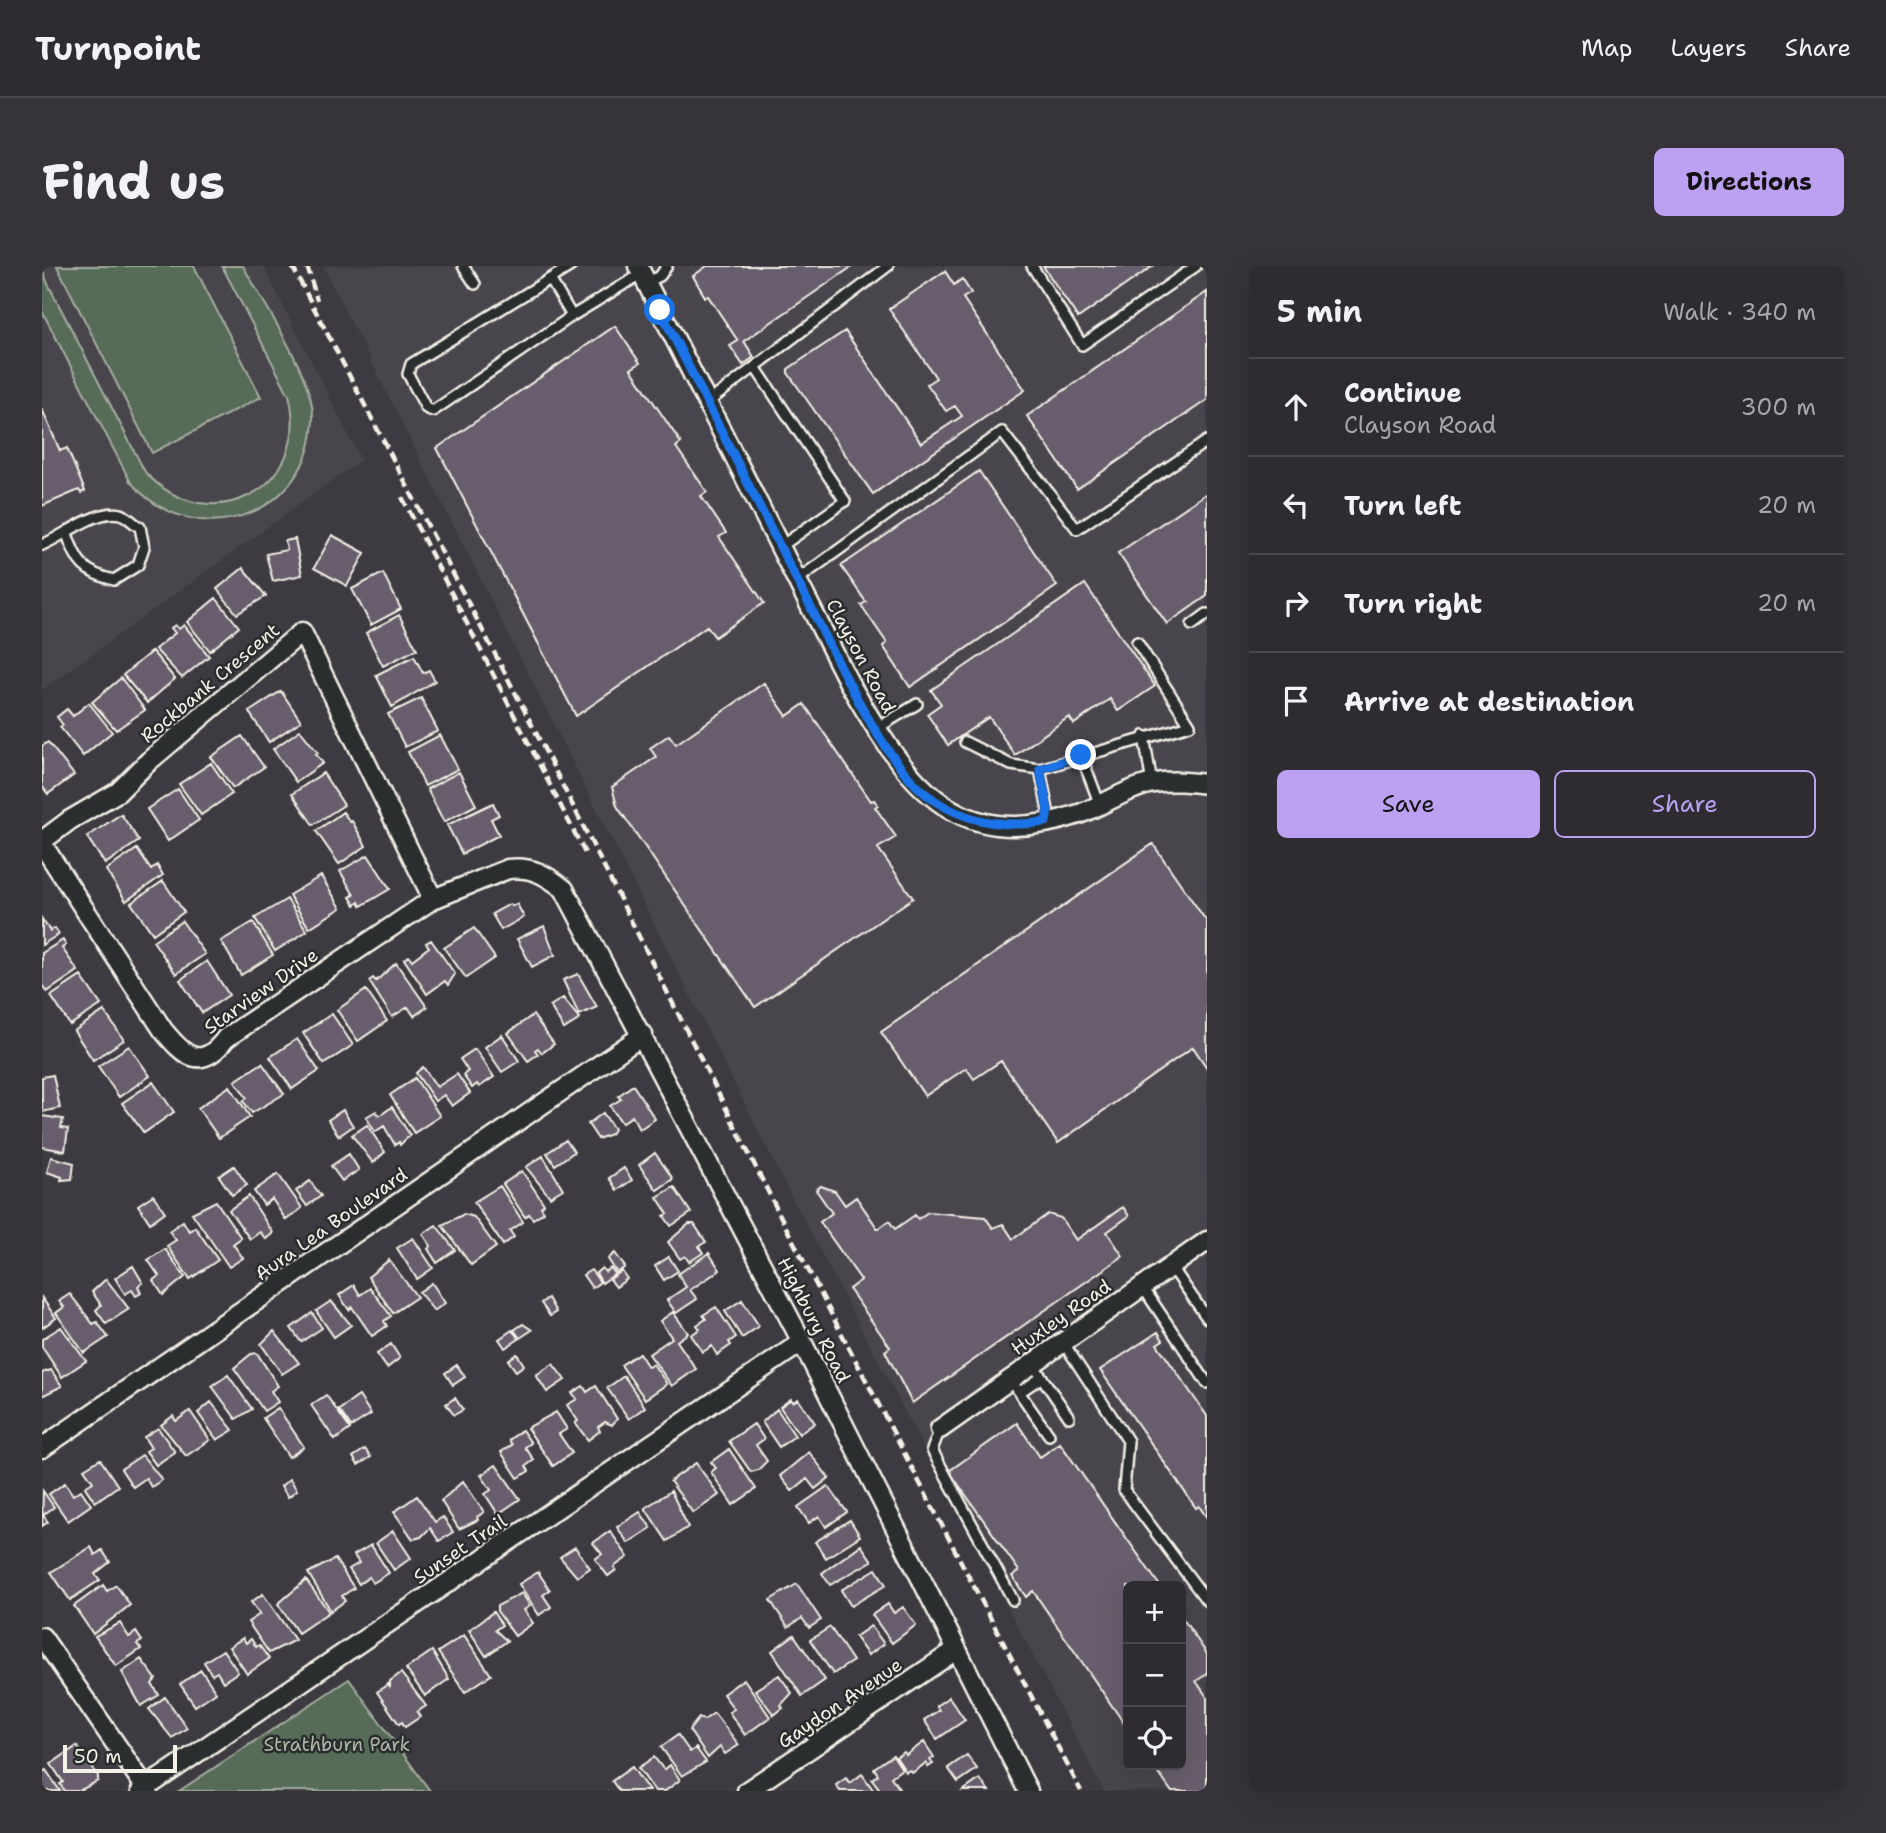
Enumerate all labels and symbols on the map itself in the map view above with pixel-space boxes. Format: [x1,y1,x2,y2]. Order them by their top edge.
route start [644,294,675,325]
street label: Clayson Road [820,595,902,717]
street label: Rockbank Crescent [135,618,285,748]
route end [1065,739,1096,770]
street label: Starview Drive [199,942,323,1040]
street label: Aura Lea Boulevard [250,1162,412,1286]
street label: Highbury Road [772,1253,856,1387]
street label: Huxley Road [1006,1273,1116,1361]
street label: Sunset Trail [408,1508,512,1589]
street label: Gaydon Avenue [773,1652,907,1754]
park label: Strathburn Park [264,1732,410,1757]
scale bar [63,1742,177,1774]

